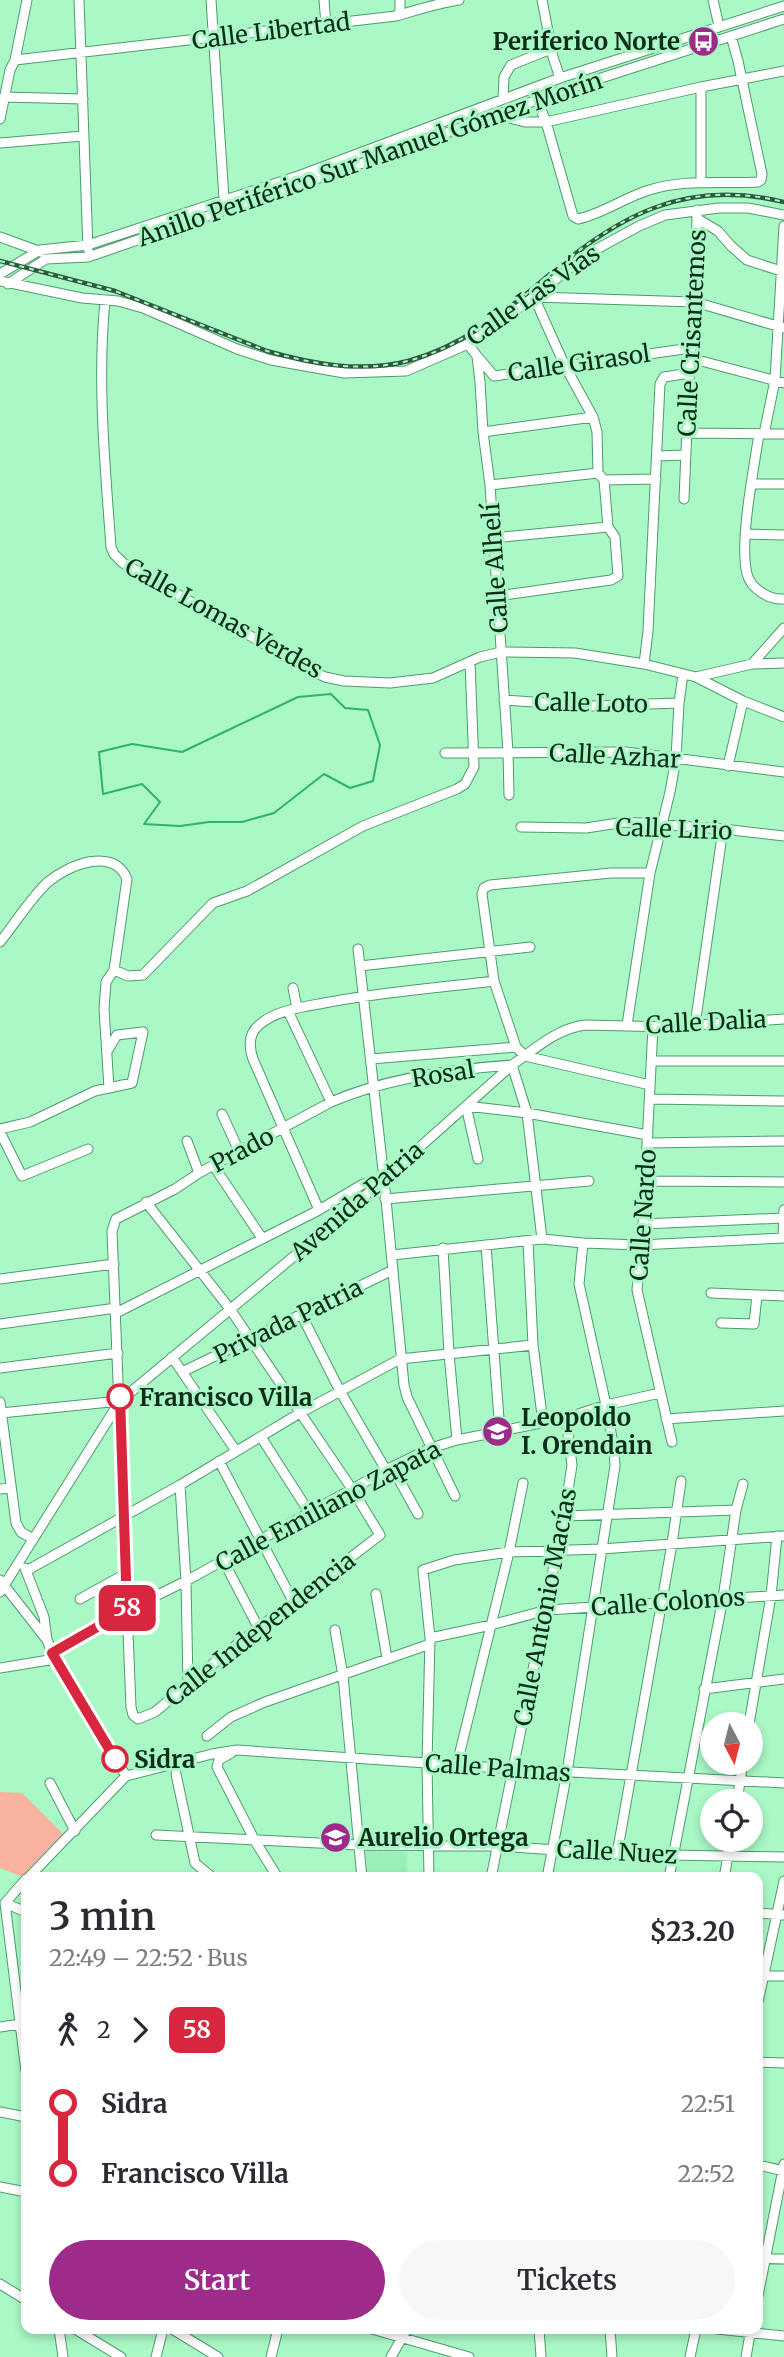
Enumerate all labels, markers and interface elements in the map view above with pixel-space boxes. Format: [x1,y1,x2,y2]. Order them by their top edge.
street label: Calle Libertad [190,6,352,56]
bus stop icon: Periferico Norte [686,24,720,58]
place label: Periferico Norte [492,26,680,57]
street label: Anillo Periférico Sur Manuel Gómez Morín [133,65,607,254]
street label: Calle Crisantemos [671,229,713,437]
street label: Calle Las Vías [460,238,606,352]
street label: Calle Girasol [506,338,652,388]
street label: Calle Alhelí [475,501,515,634]
street label: Calle Lomas Verdes [120,551,328,685]
street label: Calle Loto [534,687,648,719]
street label: Calle Azhar [548,737,682,775]
street label: Calle Lirio [615,811,733,847]
street label: Calle Dalia [645,1003,767,1041]
street label: Rosal [409,1054,477,1094]
street label: Prado [205,1120,279,1180]
street label: Avenida Patria [283,1134,430,1268]
street label: Calle Nardo [623,1148,663,1282]
street label: Privada Patria [208,1271,368,1370]
place label: Francisco Villa [139,1382,312,1413]
marker: Francisco Villa [107,1384,133,1410]
place label: Leopoldo I. Orendain [521,1402,653,1461]
school or university icon: Leopoldo I. Orendain [481,1414,515,1448]
street label: Calle Emiliano Zapata [210,1433,446,1579]
street label: Calle Antonio Macías [507,1485,583,1729]
street label: Calle Independencia [159,1545,362,1713]
street label: Calle Colonos [590,1581,746,1623]
line badge: 58 [96,1585,158,1631]
text: 58 [113,1592,141,1623]
north arrow [700,1712,763,1774]
map controls [700,1712,763,1852]
place label: Sidra [134,1744,195,1775]
marker: Sidra [102,1746,128,1772]
street label: Calle Palmas [424,1747,572,1789]
button: locate [700,1789,763,1852]
school or university icon: Aurelio Ortega [318,1820,352,1854]
place label: Aurelio Ortega [357,1822,529,1853]
street label: Calle Nuez [556,1833,678,1871]
text: 3 min [49,1893,156,1940]
text: $23.20 [650,1915,735,1948]
text: 22:49 – 22:52 · Bus [49,1943,248,1972]
icon: walk [49,2011,87,2049]
icon: forward [121,2011,159,2049]
text: 58 [183,2014,211,2045]
text: 2 [97,2015,111,2044]
text: Sidra [101,2087,167,2120]
text: 22:51 [681,2089,735,2118]
text: Francisco Villa [101,2157,289,2190]
text: 22:52 [677,2159,735,2188]
button: Start [49,2240,385,2320]
button: Tickets [399,2240,735,2320]

